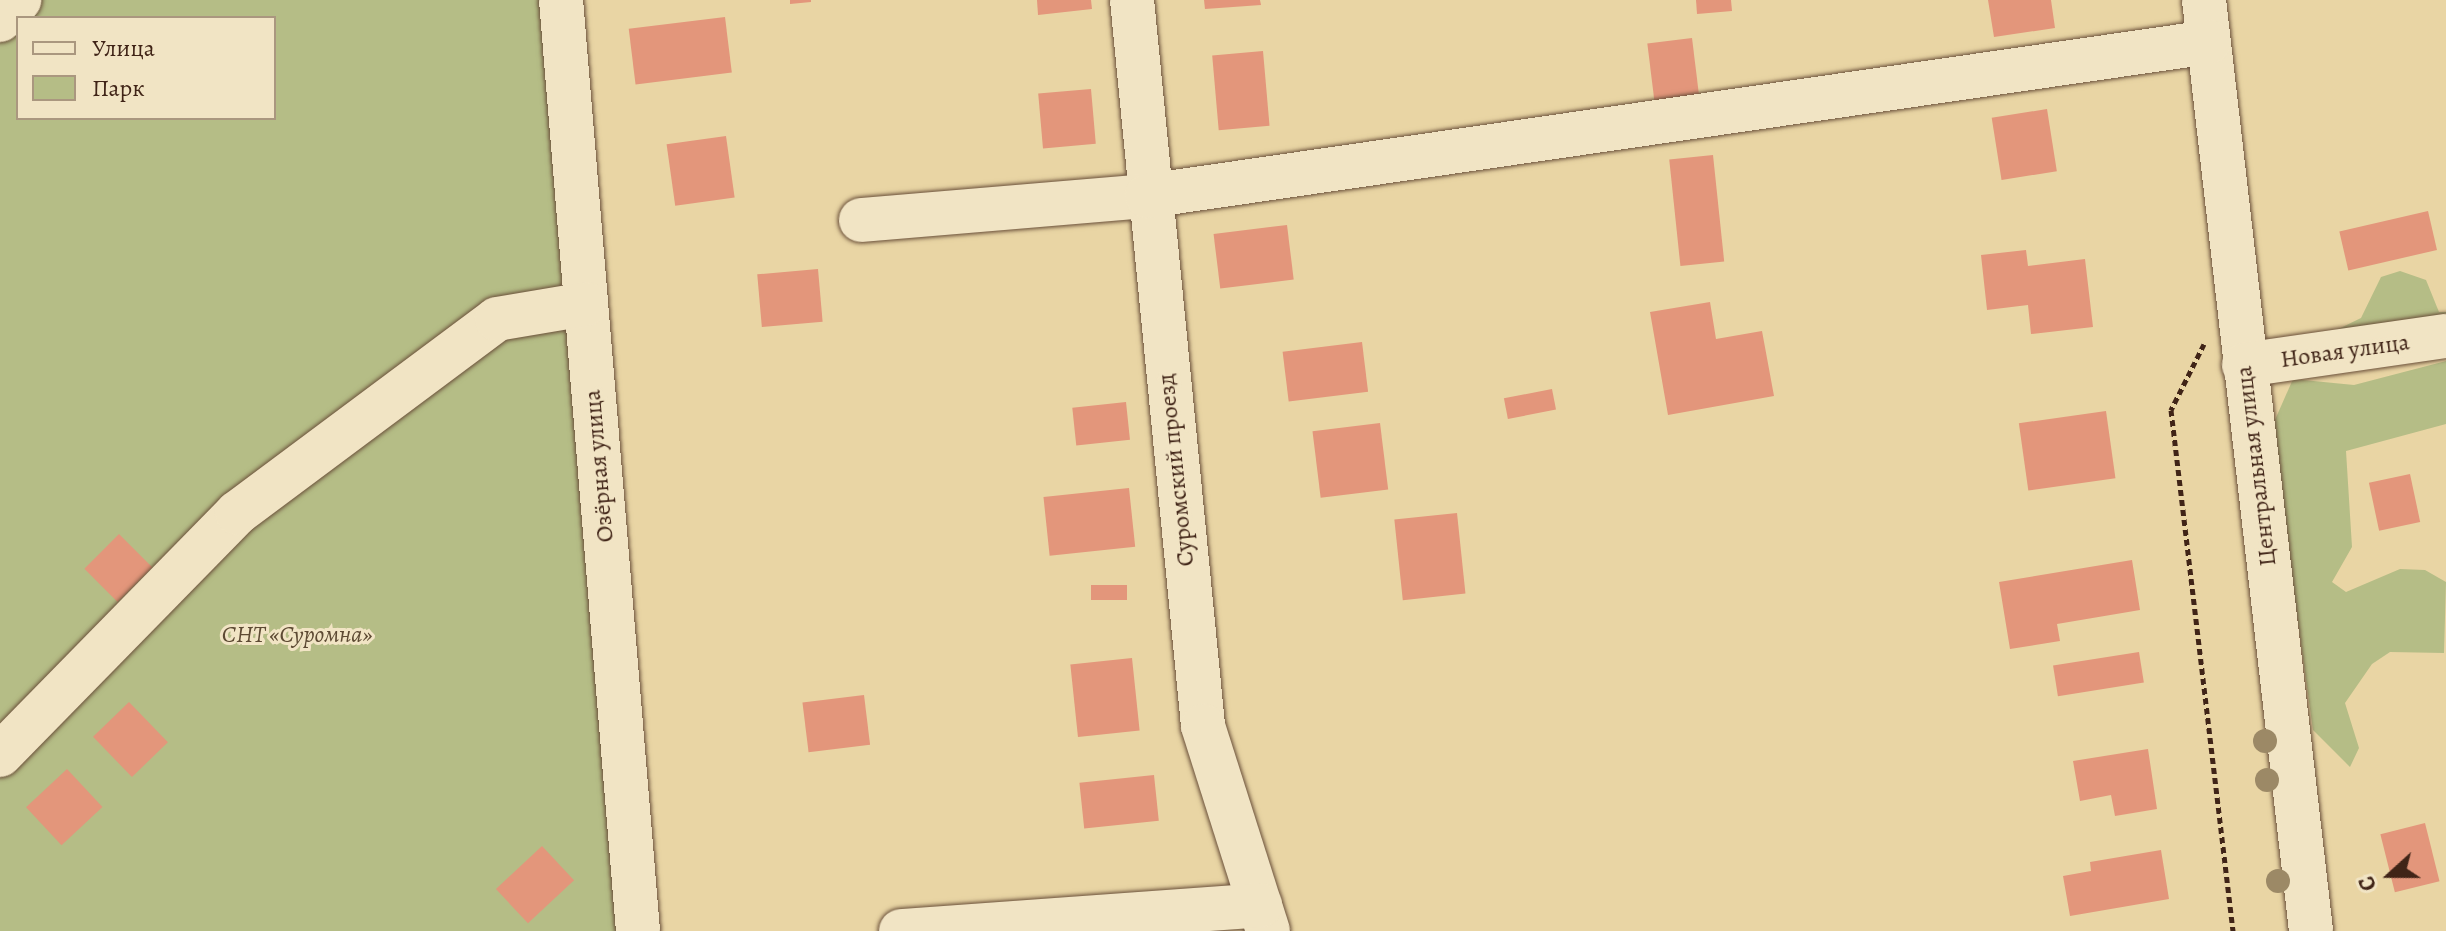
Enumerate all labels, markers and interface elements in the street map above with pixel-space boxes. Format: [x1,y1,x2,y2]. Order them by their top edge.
legend [16,16,276,120]
text: Улица [92,32,155,64]
text: Парк [92,72,145,104]
street label: Новая улица [2279,328,2411,374]
street label: Центральная улица [2229,364,2283,568]
street label: Суромский проезд [1152,372,1200,568]
street label: Озёрная улица [578,388,620,544]
park label: СНТ «Суромна» [222,621,372,649]
north arrow [2350,835,2430,915]
text: С [2351,872,2384,895]

